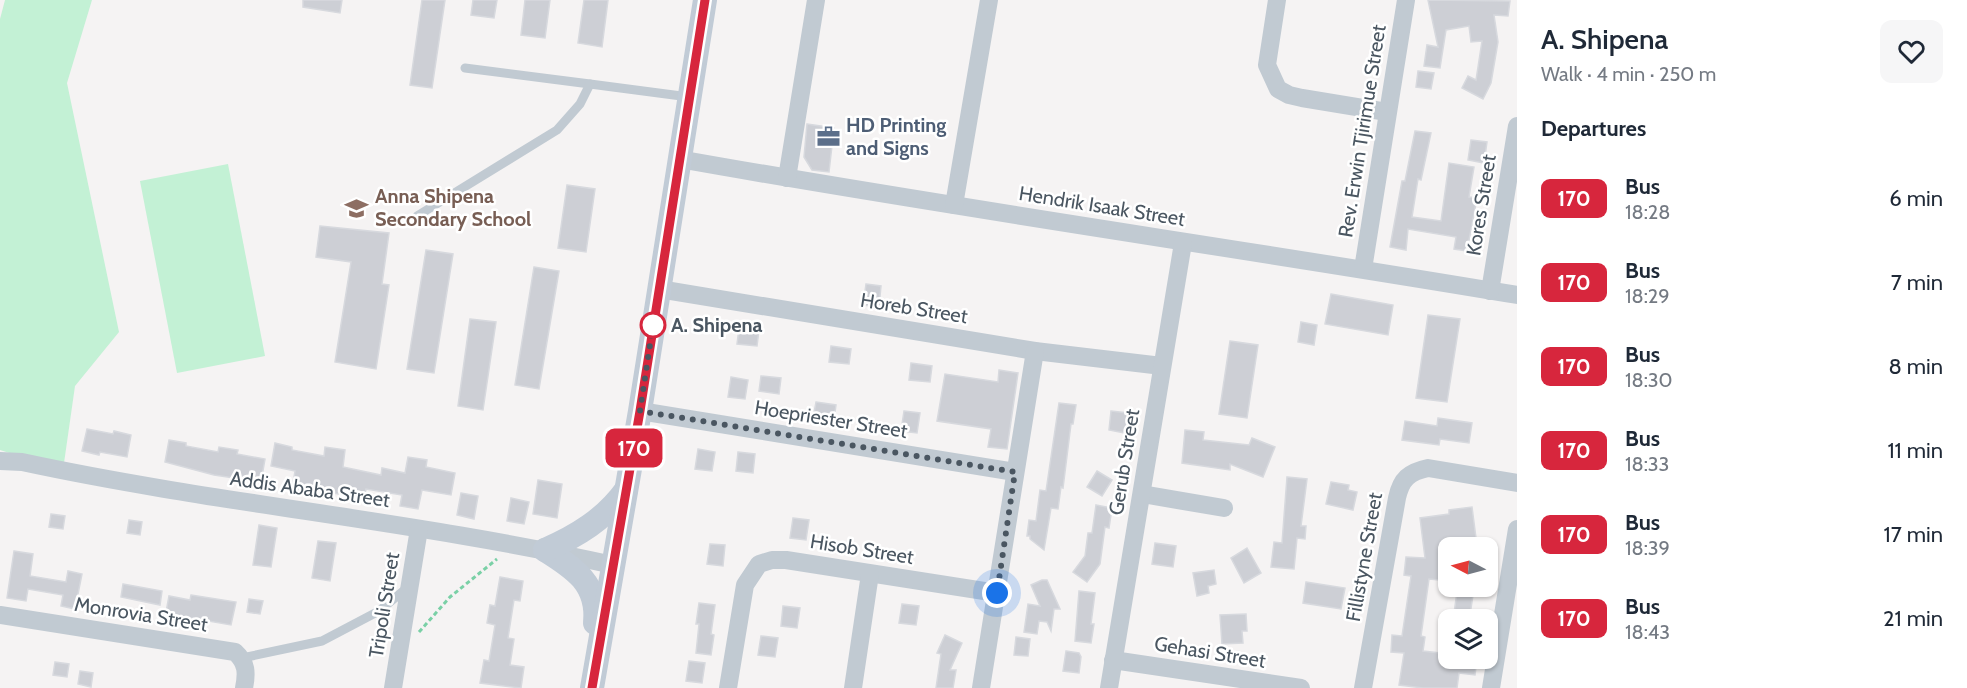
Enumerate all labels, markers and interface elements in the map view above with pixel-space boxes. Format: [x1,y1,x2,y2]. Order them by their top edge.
button: heart [1880,20,1943,83]
text: A. Shipena [1541,22,1668,56]
street label: Rev. Erwin Tjirimue Street [1333,23,1391,239]
text: Walk · 4 min · 250 m [1541,62,1716,86]
place label: HD Printing and Signs [846,113,946,160]
text: Departures [1541,115,1646,142]
office icon: HD Printing and Signs [815,124,841,150]
street label: Kores Street [1461,152,1501,257]
text: Bus [1625,173,1660,200]
street label: Hendrik Isaak Street [1017,181,1187,231]
place label: Anna Shipena Secondary School [375,184,531,231]
text: 6 min [1889,185,1943,212]
text: 170 [1557,186,1591,211]
school or university icon: Anna Shipena Secondary School [344,195,370,221]
text: 18:28 [1625,200,1670,224]
text: Bus [1625,257,1660,284]
text: 7 min [1891,269,1943,296]
text: 170 [1557,270,1591,295]
text: 18:29 [1625,284,1670,308]
street label: Horeb Street [859,288,970,328]
marker: A. Shipena [640,312,666,338]
place label: A. Shipena [671,313,763,337]
text: Bus [1625,341,1660,368]
text: 8 min [1888,353,1943,380]
text: 170 [1557,354,1591,379]
text: 18:30 [1625,368,1673,392]
street label: Hoepriester Street [753,395,909,443]
street label: Gerub Street [1104,407,1144,517]
text: Bus [1625,425,1660,452]
line badge: 170 [600,428,668,468]
text: 170 [617,436,651,461]
text: 11 min [1887,437,1943,464]
text: 170 [1557,438,1591,463]
text: 18:33 [1625,452,1669,476]
street label: Addis Ababa Street [229,466,392,512]
street label: Fillistyne Street [1341,490,1387,623]
text: Bus [1625,509,1660,536]
text: 17 min [1884,521,1943,548]
text: 170 [1557,522,1591,547]
street label: Hisob Street [809,529,916,569]
text: 18:39 [1625,536,1670,560]
north arrow [1438,537,1498,597]
map controls [1438,537,1498,669]
street label: Tripoli Street [364,550,404,659]
your location [982,578,1012,608]
street label: Monrovia Street [73,592,210,636]
text: Bus [1625,593,1660,620]
text: 21 min [1883,605,1943,632]
text: 170 [1557,606,1591,631]
button: layers [1438,609,1498,669]
text: 18:43 [1625,620,1670,644]
street label: Gehasi Street [1153,631,1268,673]

